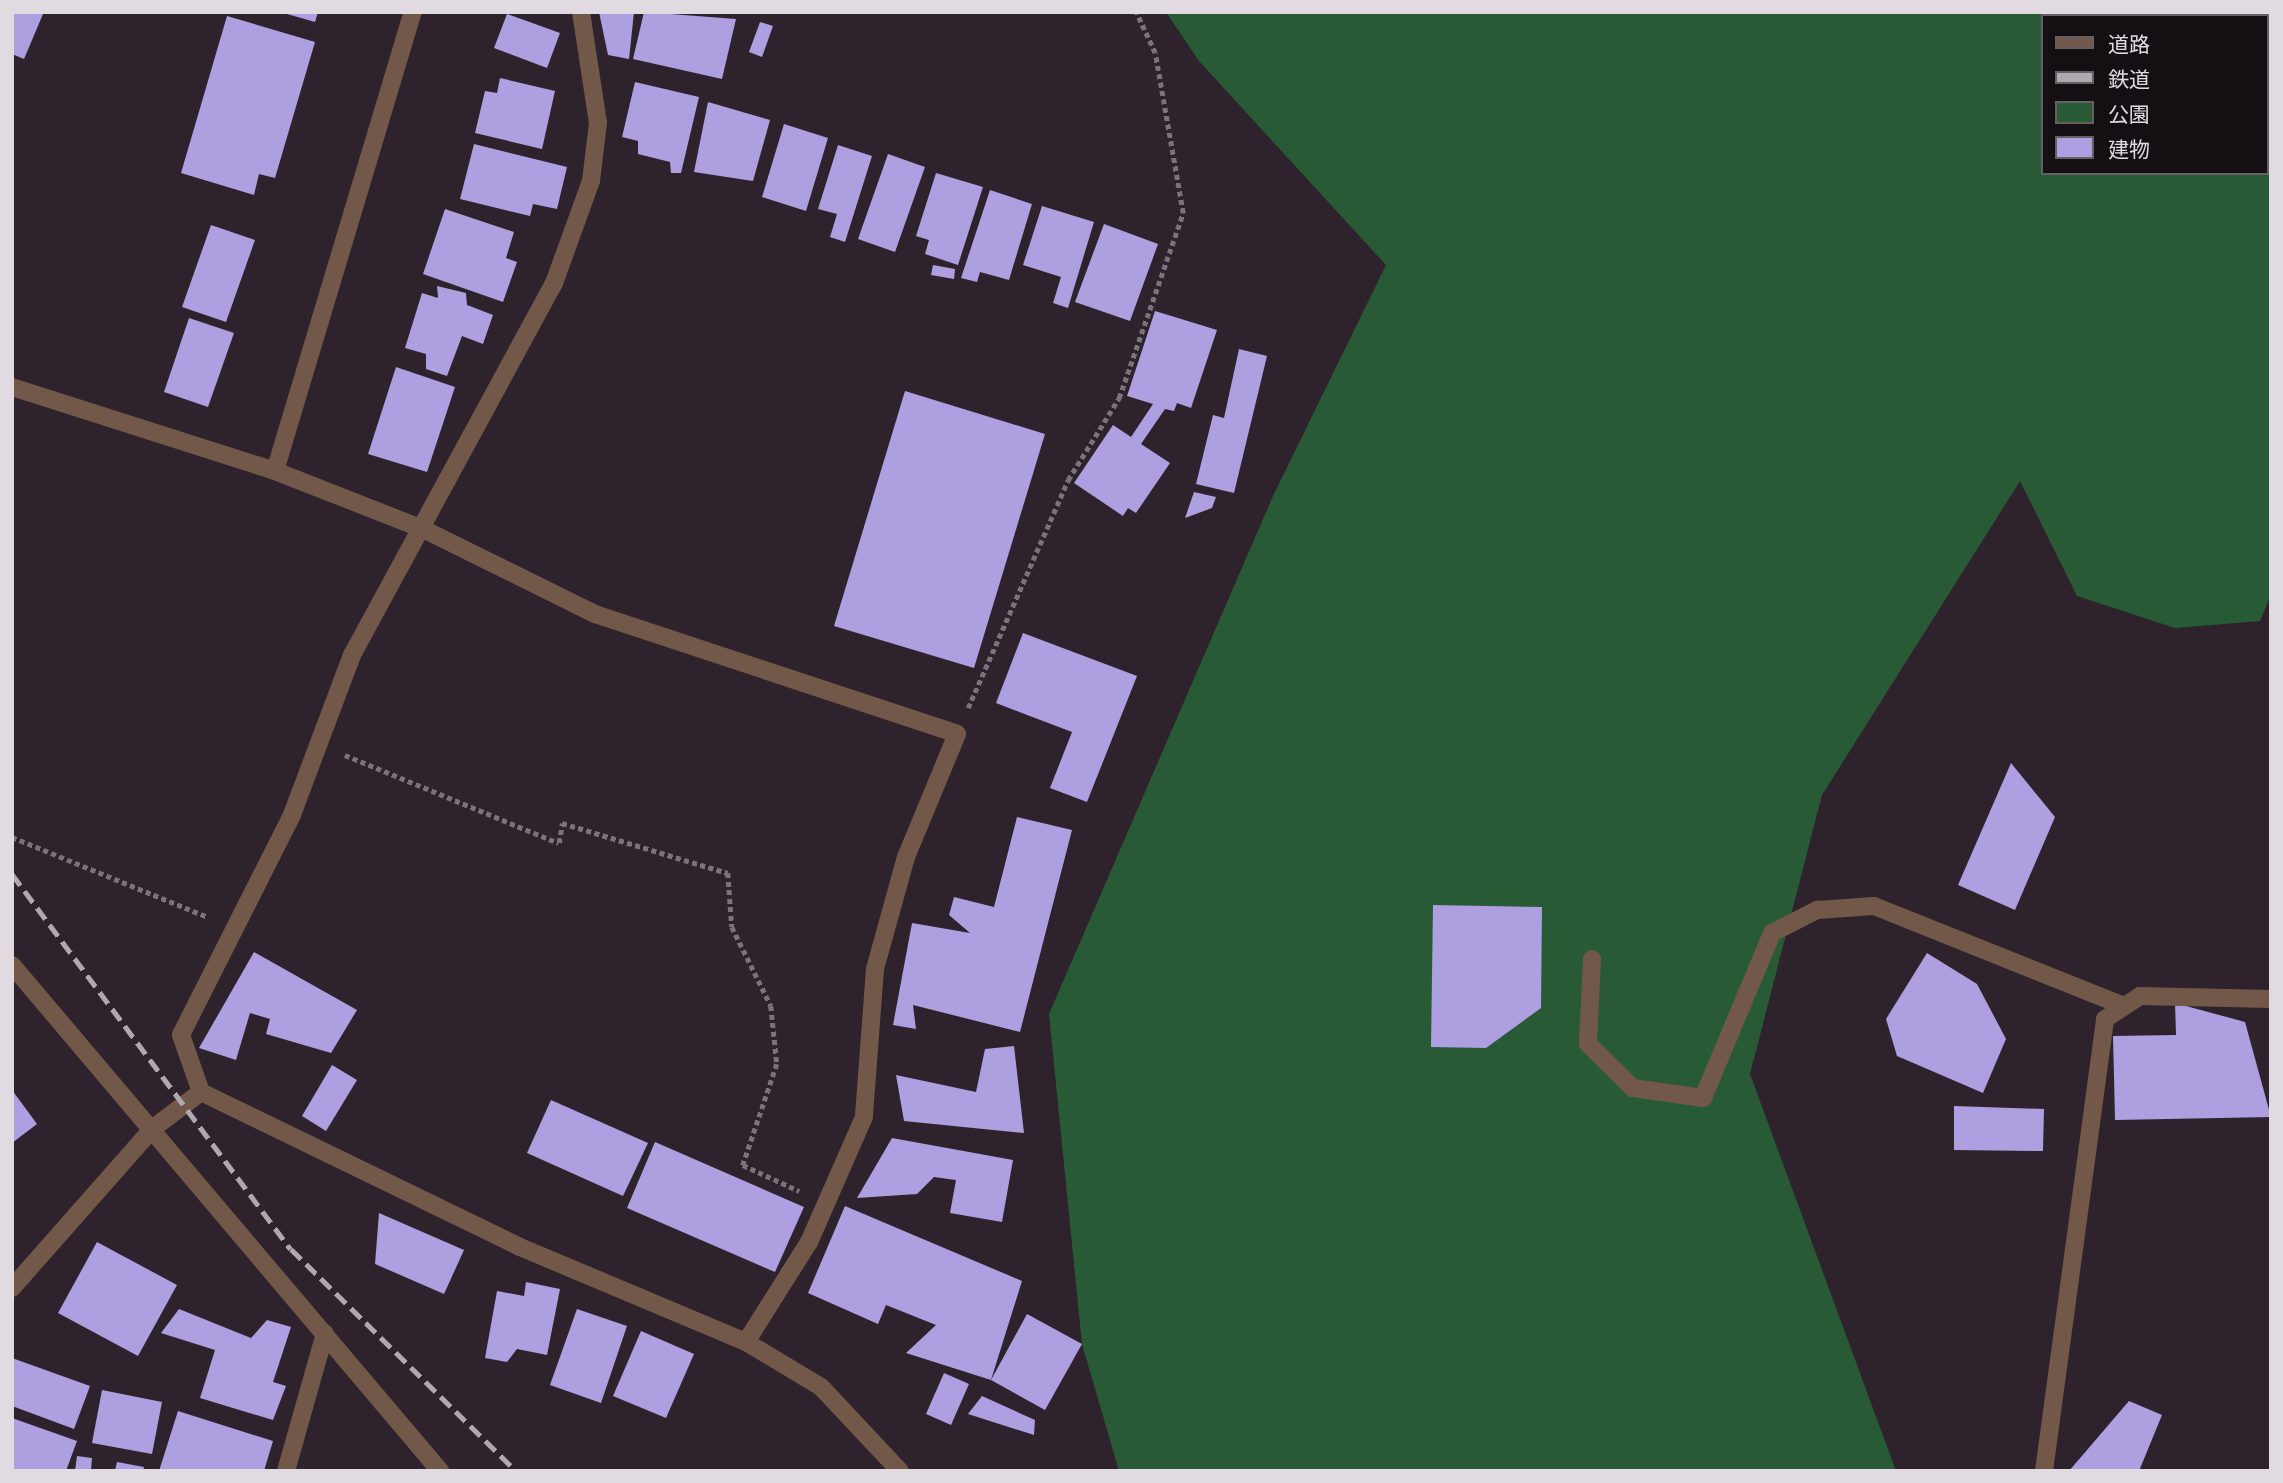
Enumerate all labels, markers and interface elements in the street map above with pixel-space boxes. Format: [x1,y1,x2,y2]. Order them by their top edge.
legend [2042,14,2269,175]
text: 道路 [2108,31,2150,58]
text: 鉄道 [2108,66,2150,93]
text: 公園 [2108,101,2150,128]
text: 建物 [2108,136,2150,163]

